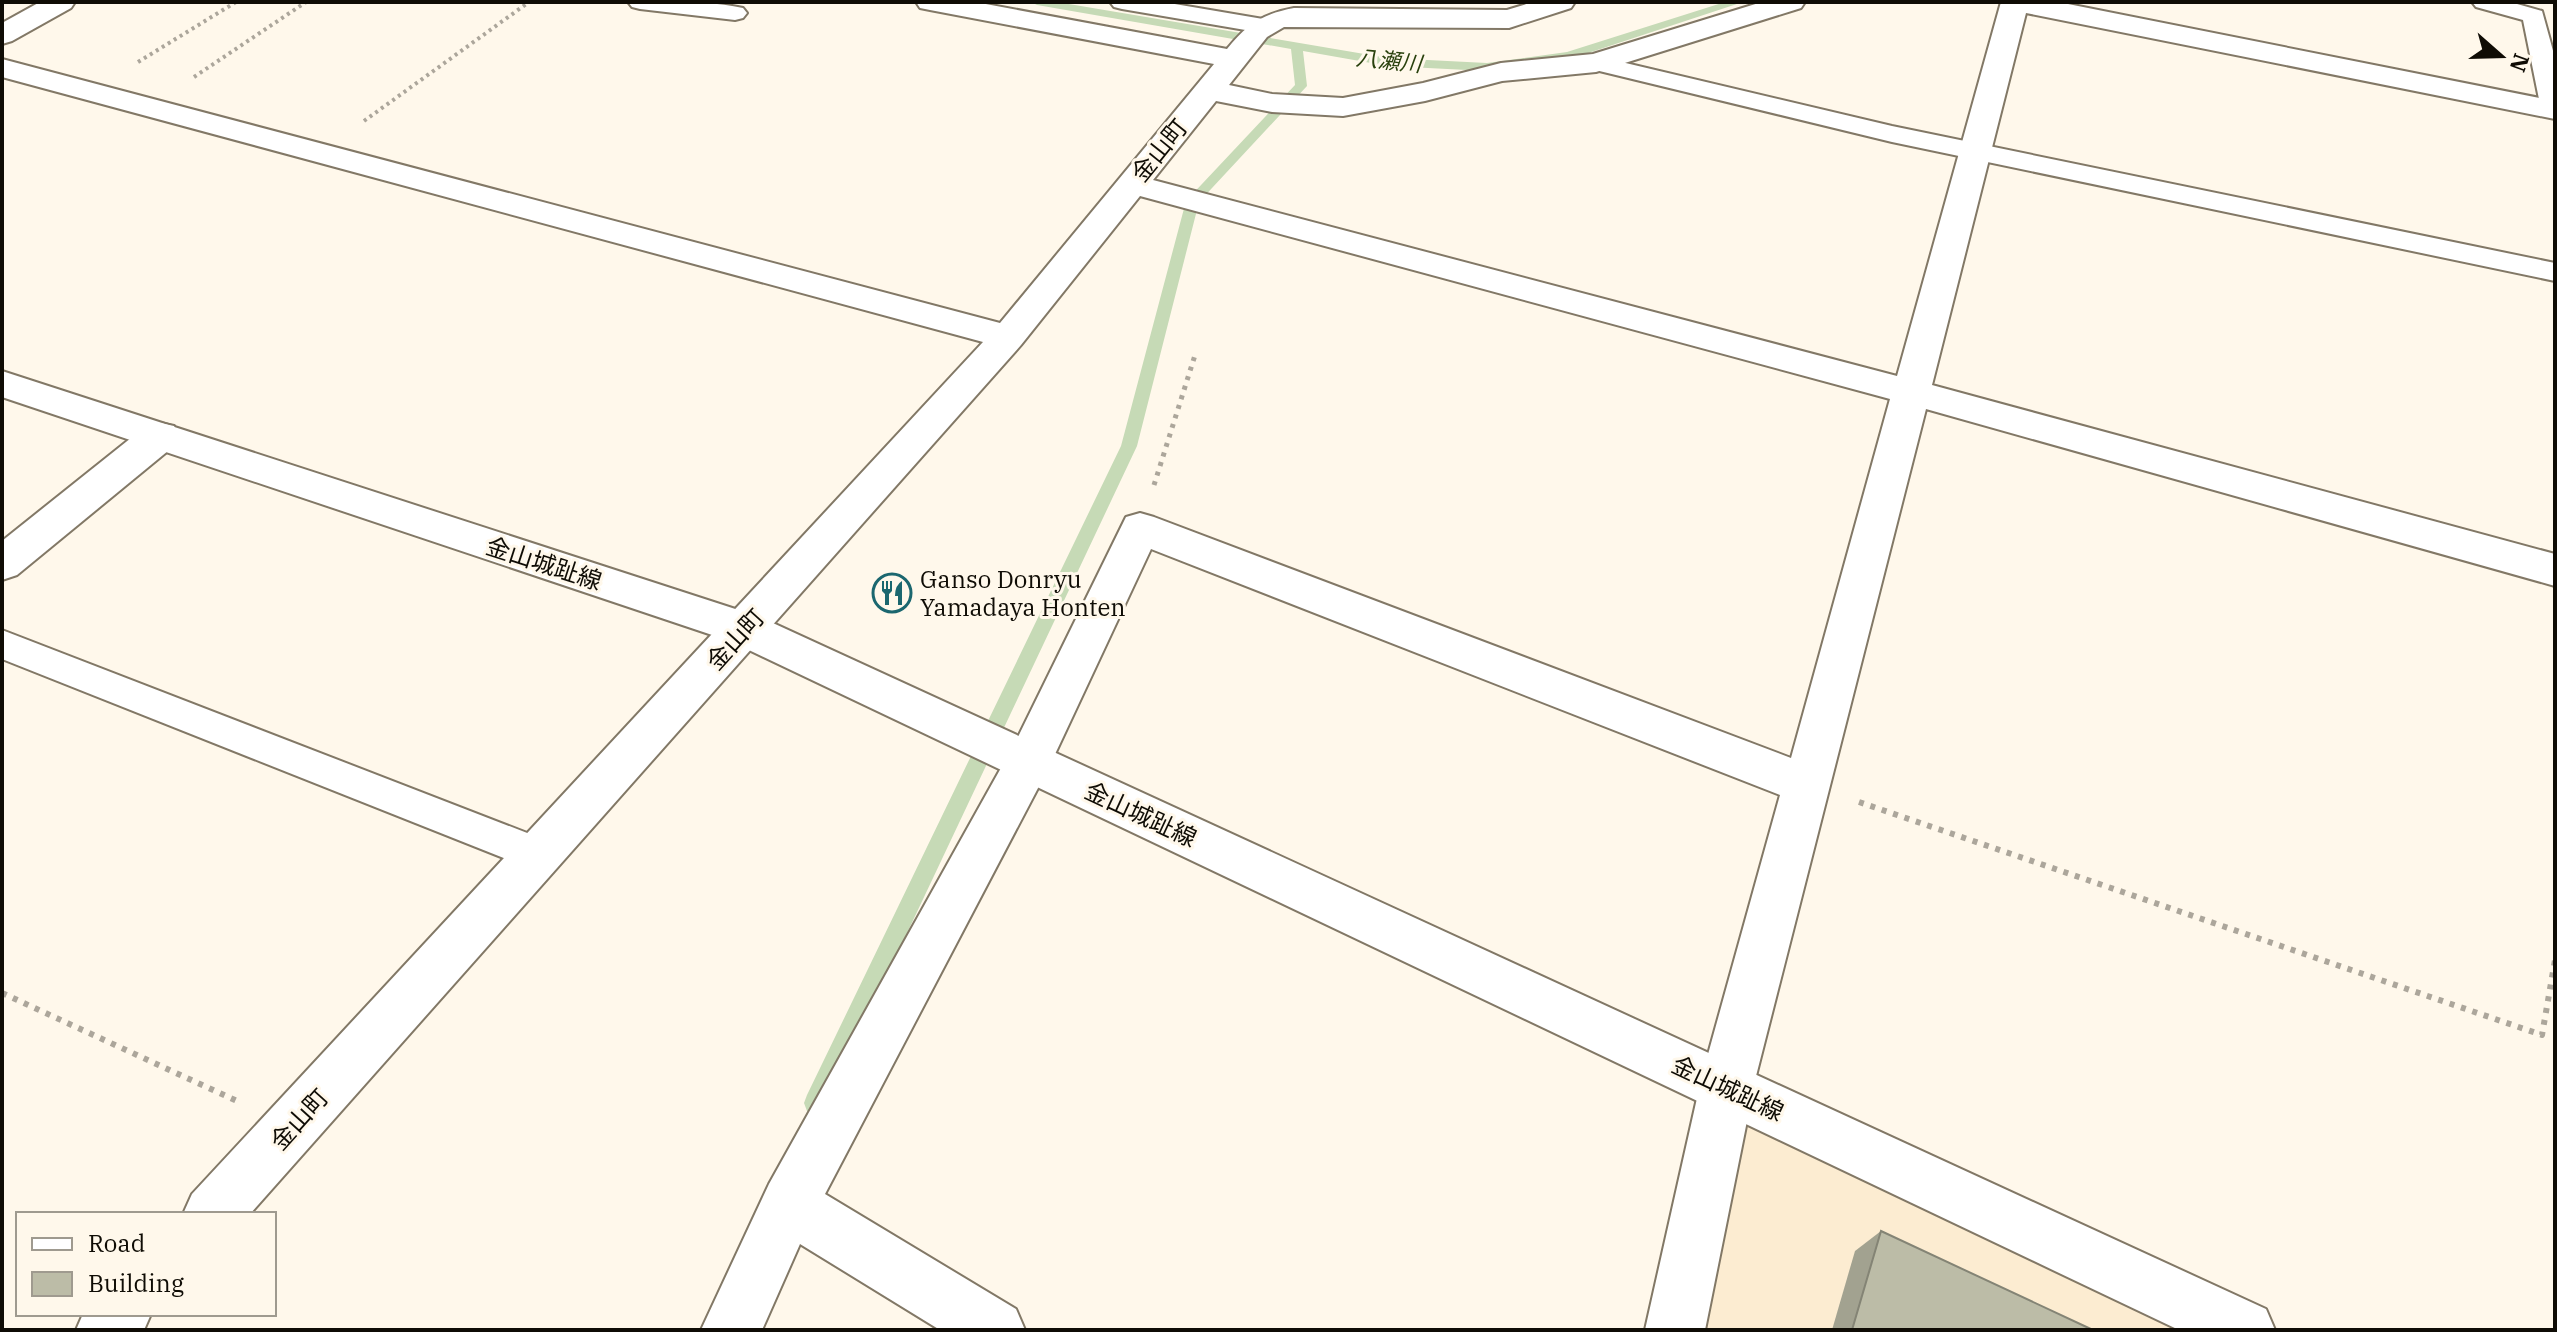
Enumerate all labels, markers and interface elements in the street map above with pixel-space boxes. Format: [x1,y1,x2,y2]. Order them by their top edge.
north arrow [2461,16,2541,96]
water label: 八瀬川 [1355,42,1425,78]
text: N [2504,50,2537,76]
street label: 金山町 [1124,112,1194,188]
street label: 金山城趾線 [482,529,606,597]
place label: Ganso Donryu Yamadaya Honten [920,563,1126,623]
restaurant icon: Ganso Donryu Yamadaya Honten [871,572,913,614]
street label: 金山町 [699,602,771,676]
street label: 金山城趾線 [1080,774,1202,854]
street label: 金山城趾線 [1667,1048,1789,1128]
street label: 金山町 [263,1082,335,1156]
legend [16,1212,276,1316]
text: Road [88,1227,145,1259]
text: Building [88,1267,184,1299]

